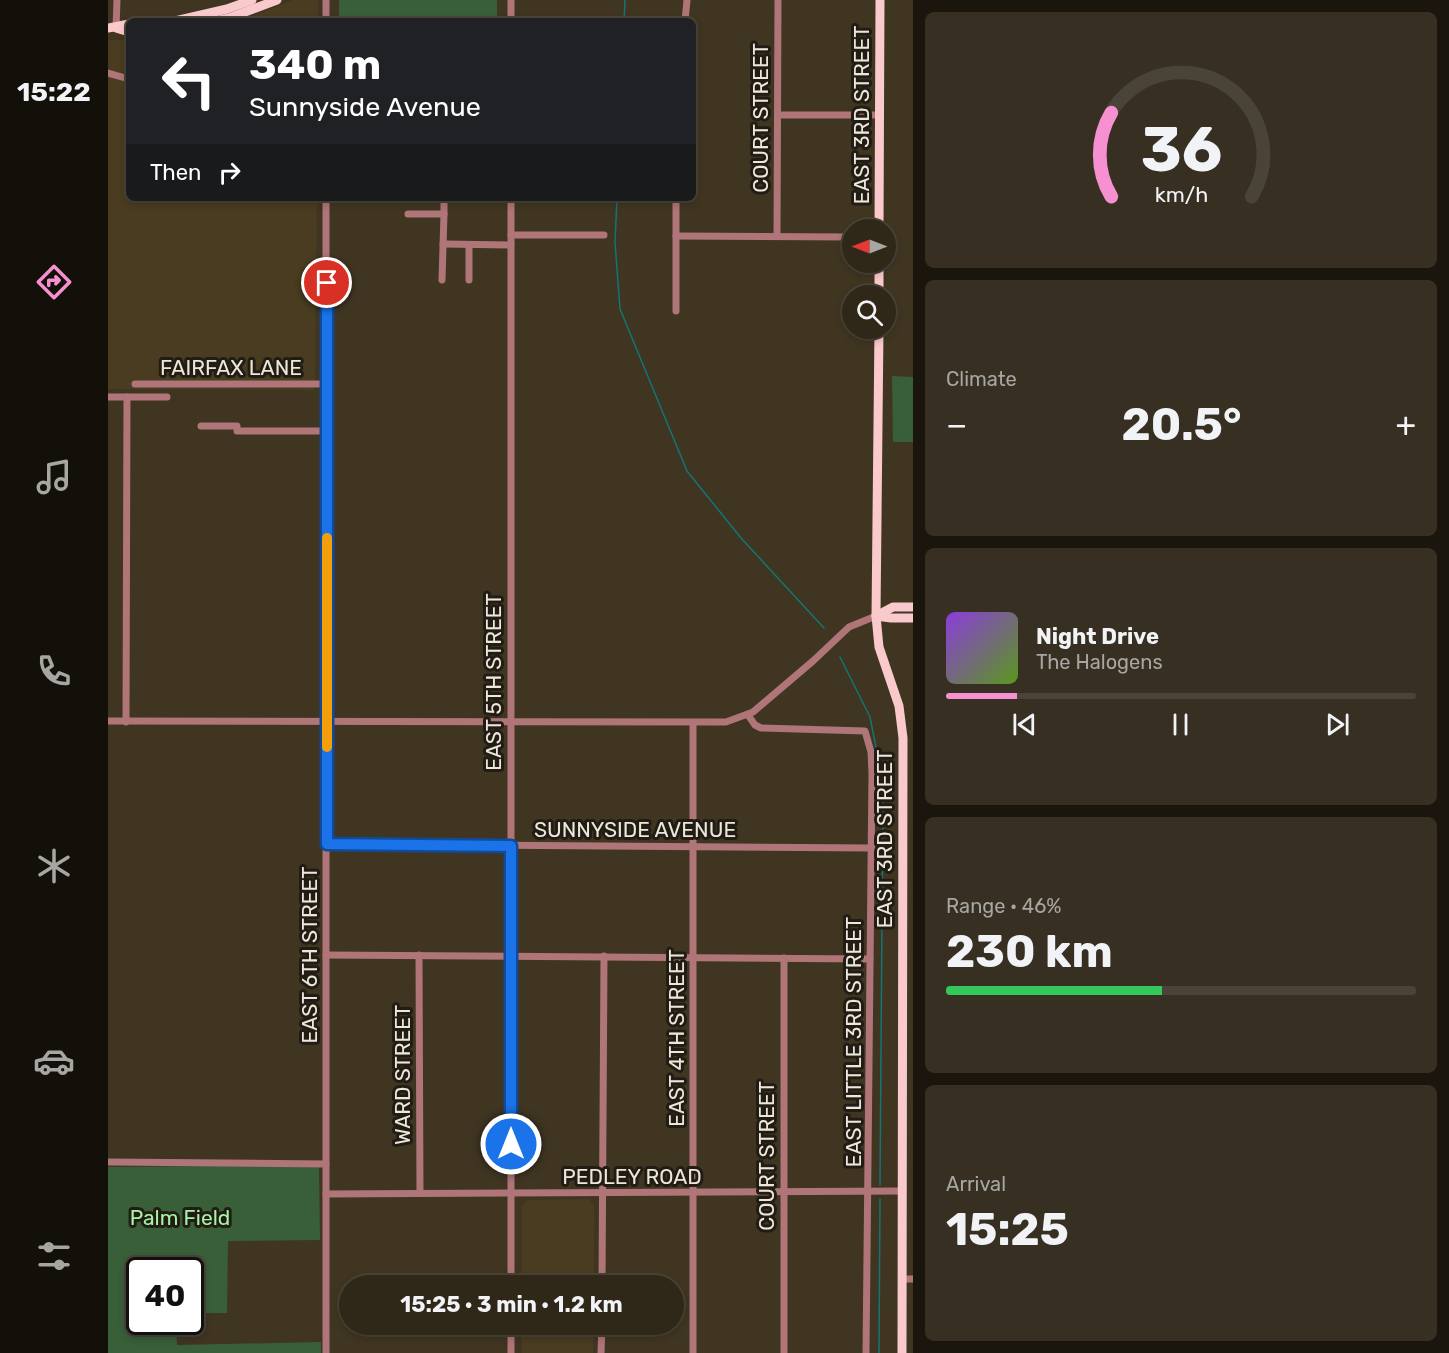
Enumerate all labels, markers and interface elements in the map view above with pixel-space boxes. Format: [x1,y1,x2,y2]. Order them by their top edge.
street label: EAST 3RD STREET [849,26,874,204]
text: 340 m [249,40,381,90]
icon: left [150,42,228,120]
street label: COURT STREET [748,43,773,193]
text: 15:22 [17,76,91,108]
text: Sunnyside Avenue [249,91,481,123]
text: 36 [1140,113,1222,187]
icon: right [213,156,246,189]
text: Then [150,159,201,186]
text: km/h [1154,182,1208,207]
north arrow [842,219,896,273]
map controls [842,219,896,339]
pin [301,257,352,308]
icon: directions [33,261,75,303]
icon: arrive [310,266,343,299]
button: search [842,285,896,339]
street label: FAIRFAX LANE [160,355,302,380]
text: Climate [946,367,1017,391]
text: 20.5° [1122,398,1241,451]
text: − [946,405,967,444]
text: + [1395,405,1416,444]
icon: music [33,456,75,498]
street label: EAST 5TH STREET [481,593,506,771]
text: Night Drive [1036,623,1159,650]
icon: phone [33,650,75,692]
text: The Halogens [1036,650,1163,674]
icon: previous [1008,708,1041,741]
icon: pause [1164,708,1197,741]
icon: next [1321,708,1354,741]
street label: EAST 3RD STREET [872,750,897,928]
street label: SUNNYSIDE AVENUE [534,817,736,842]
icon: climate [33,845,75,887]
street label: EAST 6TH STREET [297,867,322,1043]
text: Range · 46% [946,894,1062,918]
street label: EAST LITTLE 3RD STREET [841,917,866,1167]
text: 230 km [946,925,1113,978]
street label: EAST 4TH STREET [664,949,689,1127]
street label: WARD STREET [390,1005,415,1145]
icon: car [33,1040,75,1082]
street label: COURT STREET [754,1081,779,1231]
position arrow [479,1112,543,1176]
street label: PEDLEY ROAD [562,1164,702,1189]
text: Arrival [946,1172,1006,1196]
text: 15:25 [946,1203,1069,1256]
park label: Palm Field [130,1205,230,1230]
icon: filters [33,1235,75,1277]
speed limit sign: 40 [126,1257,204,1335]
text: 15:25 · 3 min · 1.2 km [400,1291,623,1318]

